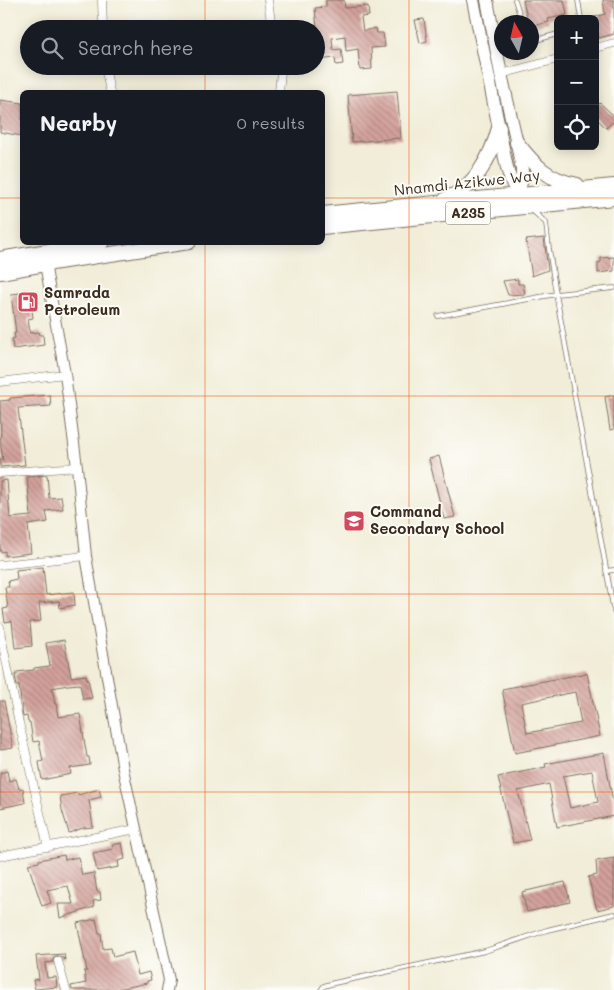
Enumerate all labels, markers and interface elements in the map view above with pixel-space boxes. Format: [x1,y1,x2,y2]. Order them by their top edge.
north arrow [494,15,539,60]
map controls [554,15,599,150]
button: + [554,15,599,60]
search box [20,20,325,75]
icon: search [38,34,66,62]
text: Search here [78,35,194,60]
button: − [554,60,599,105]
button: locate [554,105,599,150]
text: Nearby [40,109,117,136]
text: 0 results [237,112,305,133]
street label: Nnamdi Azikwe Way [393,164,541,200]
road number: A235 [446,202,490,224]
place label: Samrada Petroleum [44,282,120,319]
fuel station icon: Samrada Petroleum [16,290,40,314]
place label: Command Secondary School [370,501,504,538]
school or university icon: Command Secondary School [342,509,366,533]

